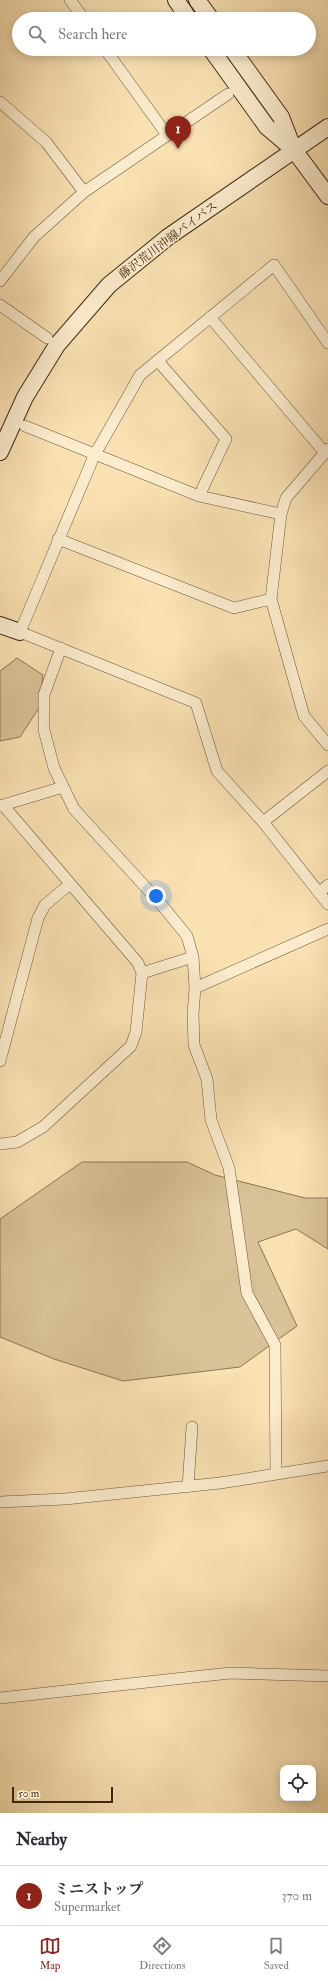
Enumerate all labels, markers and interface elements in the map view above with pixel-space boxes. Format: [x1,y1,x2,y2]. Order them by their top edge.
search box [12,12,316,56]
icon: search [26,23,48,45]
text: Search here [58,25,127,44]
pin: 1 [165,116,191,149]
street label: 藤沢荒川沖線バイパス [116,198,221,282]
your location [146,886,166,906]
map controls [280,1765,316,1801]
button: locate [280,1765,316,1801]
scale bar [12,1785,113,1804]
text: 50 m [18,1787,39,1800]
text: Nearby [16,1829,67,1850]
text: ミニストップ [54,1880,144,1899]
text: 1 [27,1888,31,1904]
text: 370 m [282,1888,312,1904]
text: Supermarket [54,1899,121,1915]
tab: Map [39,1935,61,1972]
tab: Directions [139,1935,186,1972]
tab: Saved [264,1935,289,1972]

